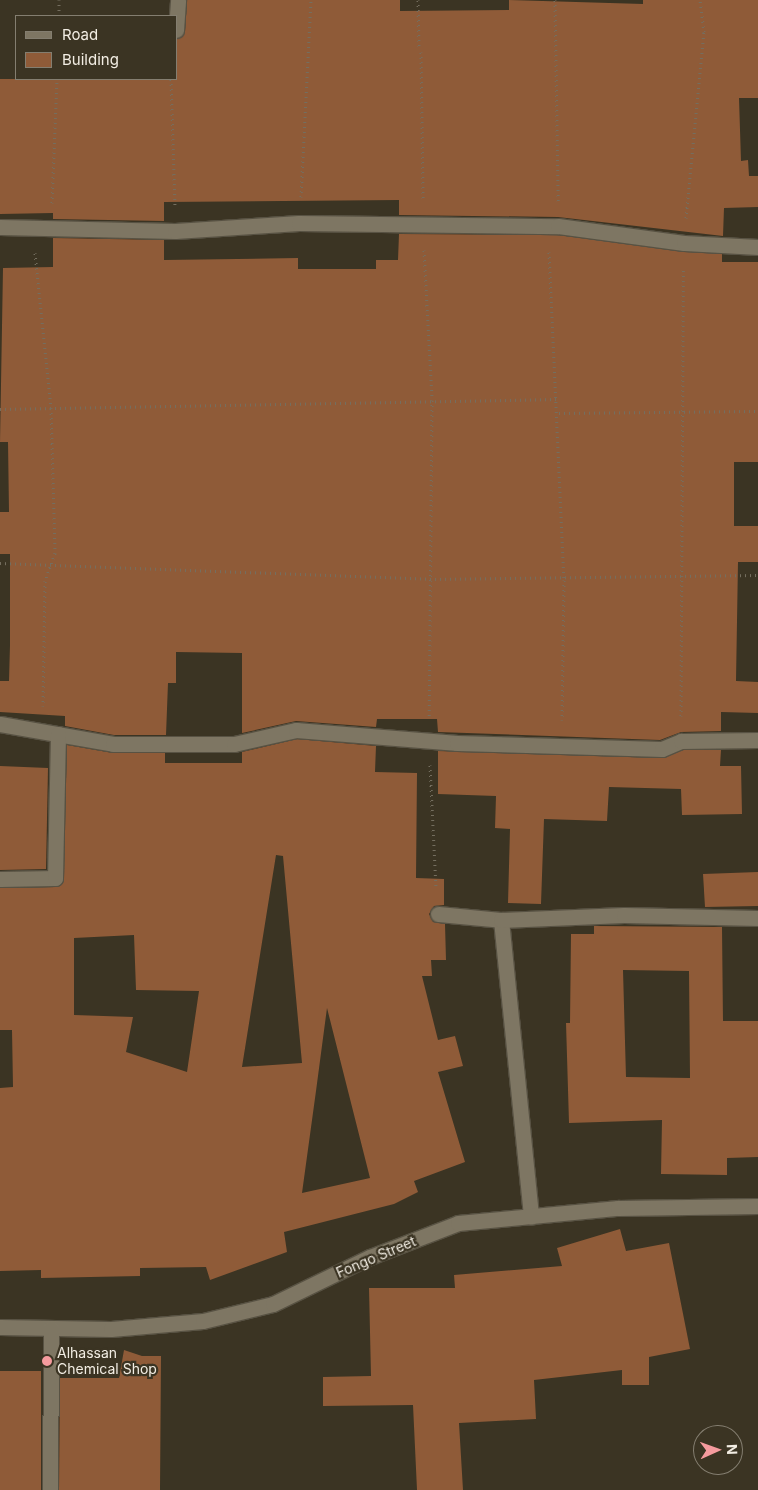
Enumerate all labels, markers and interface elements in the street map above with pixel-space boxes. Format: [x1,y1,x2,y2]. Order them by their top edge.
legend [15,15,178,80]
text: Road [62,25,98,44]
text: Building [62,50,119,69]
street label: Fongo Street [334,1233,418,1281]
place label: Alhassan Chemical Shop [57,1345,157,1378]
marker: Alhassan Chemical Shop [41,1355,53,1367]
north arrow [693,1425,743,1475]
text: N [724,1444,741,1455]

